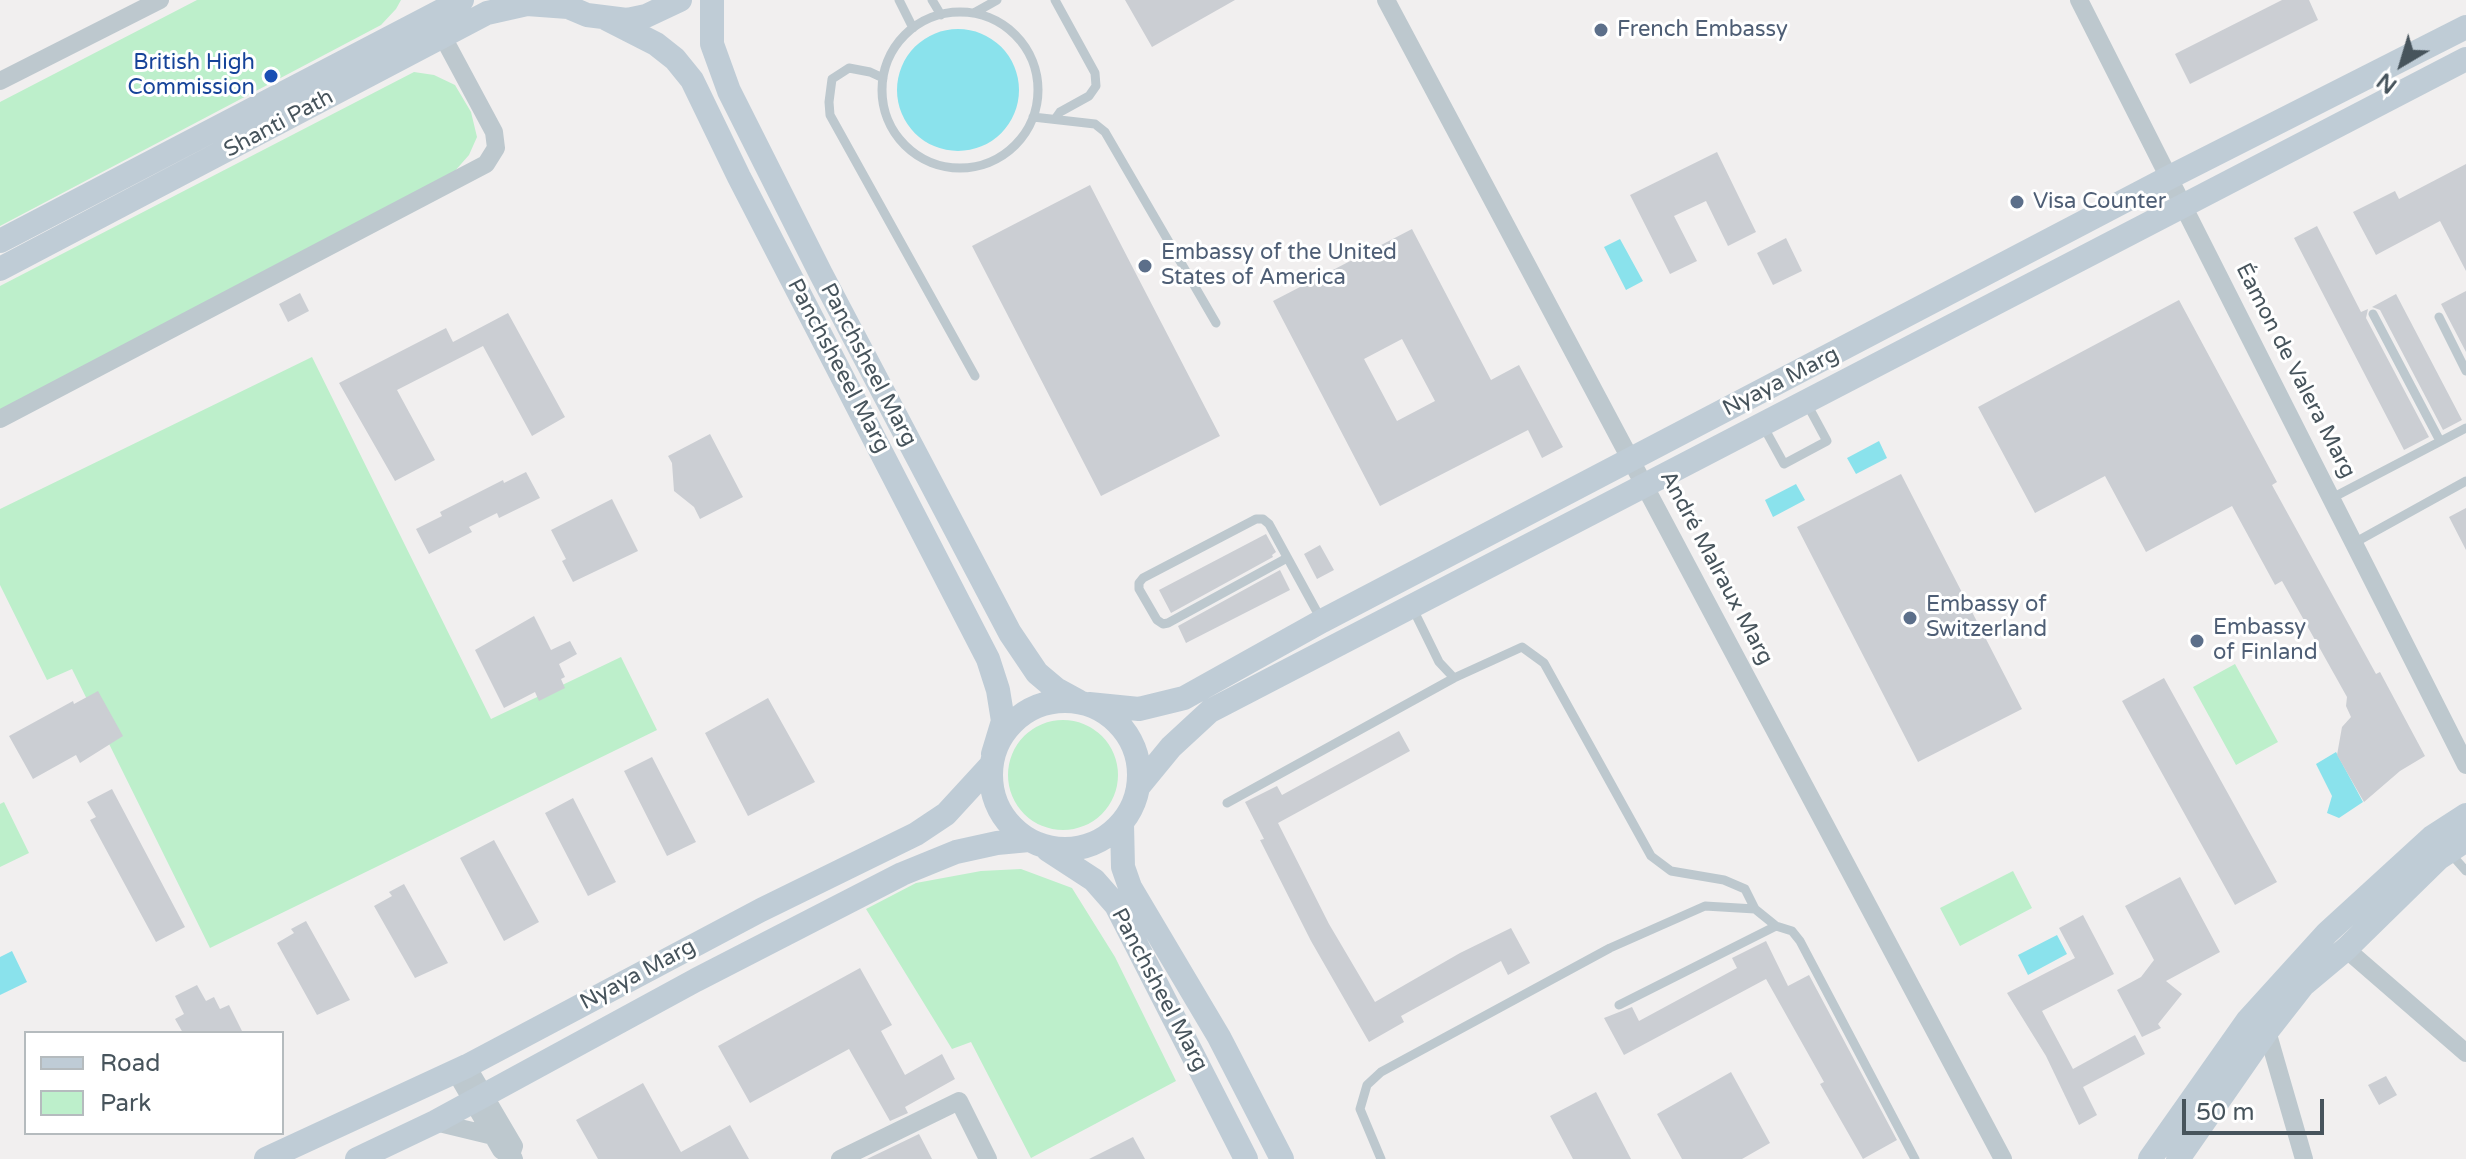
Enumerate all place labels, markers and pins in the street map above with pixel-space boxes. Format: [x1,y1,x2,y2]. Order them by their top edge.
place label: French Embassy [1617,17,1788,43]
marker: French Embassy [1592,21,1610,39]
place label: British High Commission [127,50,255,102]
marker: British High Commission [262,67,280,85]
place label: Visa Counter [2033,189,2166,215]
marker: Visa Counter [2008,193,2026,211]
place label: Embassy of the United States of America [1161,240,1397,292]
marker: Embassy of the United States of America [1136,257,1154,275]
place label: Embassy of Switzerland [1926,592,2047,644]
marker: Embassy of Switzerland [1901,609,1919,627]
place label: Embassy of Finland [2213,615,2318,666]
marker: Embassy of Finland [2188,632,2206,650]

